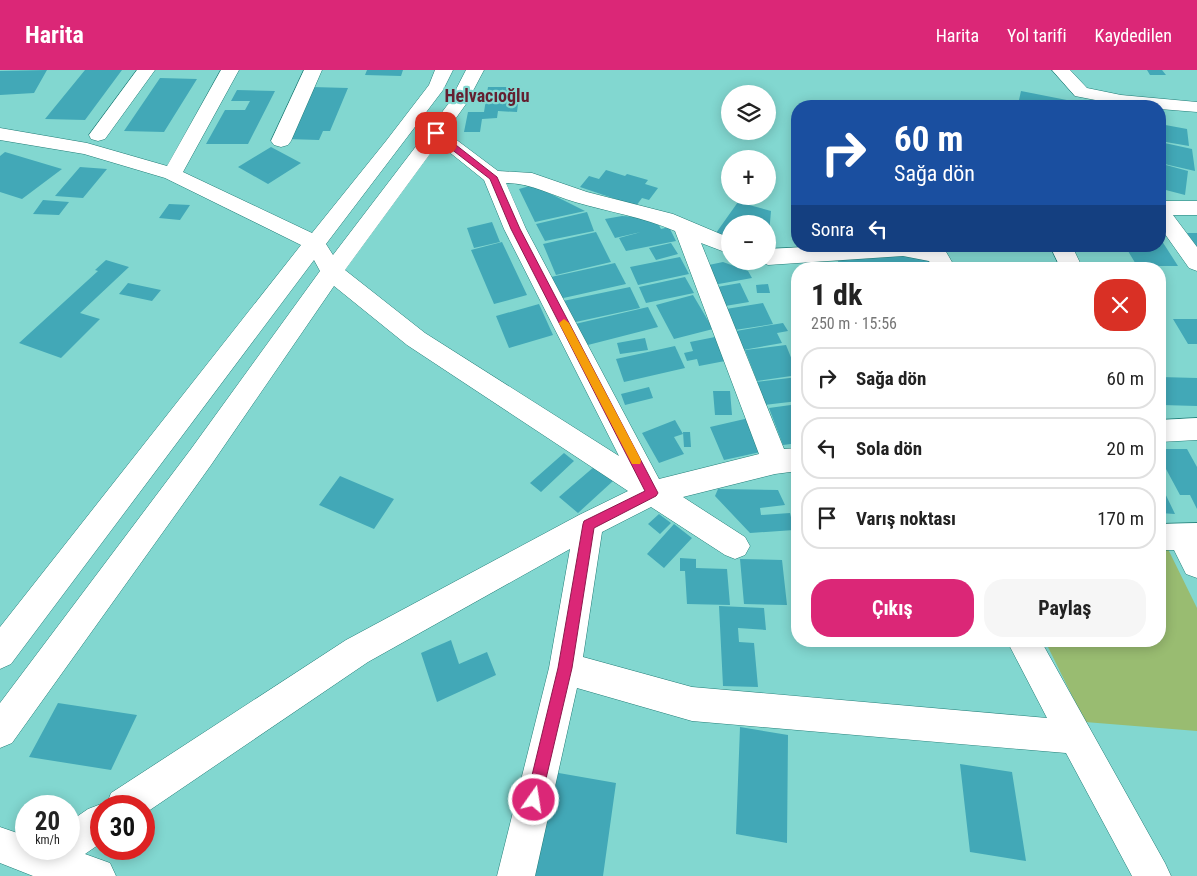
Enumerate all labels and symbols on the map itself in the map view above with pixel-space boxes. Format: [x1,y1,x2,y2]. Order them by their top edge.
district label: Helvacıoğlu [444,85,530,106]
pin [415,112,457,154]
position arrow [507,773,559,825]
speed limit sign: 30 [90,795,155,860]

